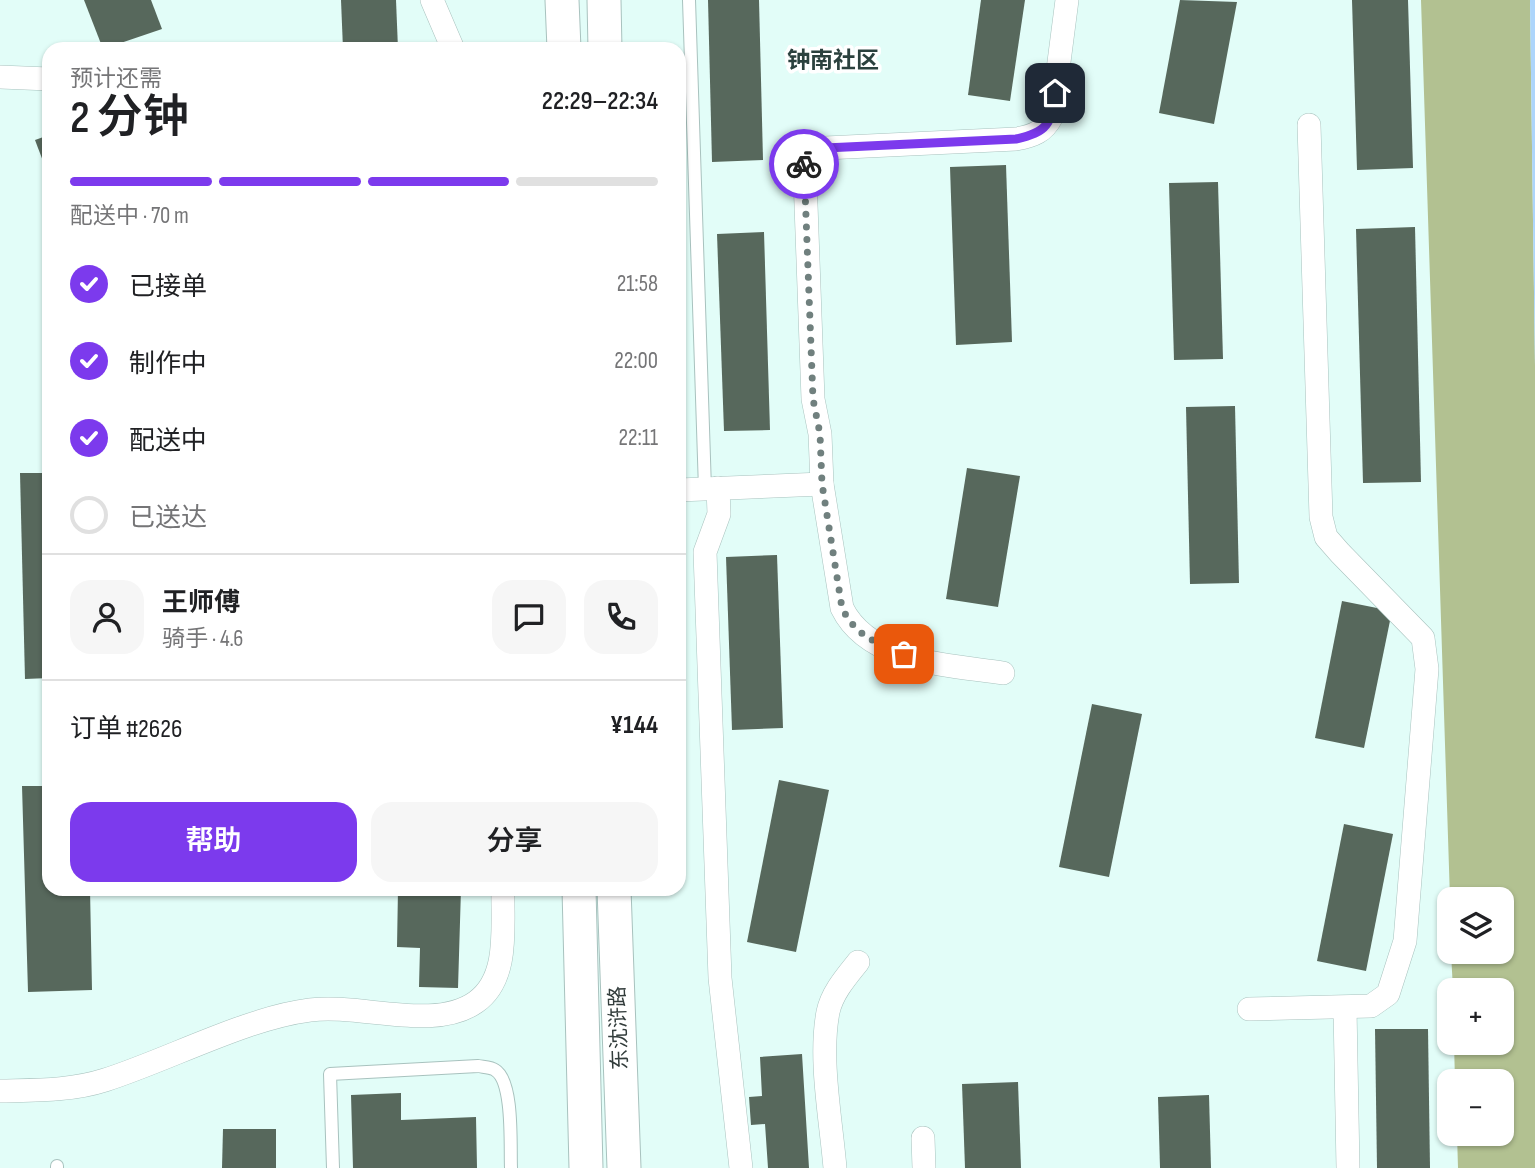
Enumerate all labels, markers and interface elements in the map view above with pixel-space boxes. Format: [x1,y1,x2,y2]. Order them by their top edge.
district label: 钟南社区 [787,47,879,75]
pin [1025,63,1085,123]
text: 预计还需 [70,65,162,93]
icon: home [1036,74,1074,112]
text: 22:29–22:34 [542,86,658,117]
text: 2 分钟 [70,91,189,146]
courier [769,129,839,199]
icon: bike [785,145,823,183]
text: 配送中 · 70 m [70,202,189,230]
icon: check [70,265,108,303]
text: 21:58 [617,270,658,298]
text: 已接单 [129,272,207,303]
icon: check [70,342,108,380]
text: 22:00 [614,347,658,375]
text: 制作中 [129,349,207,380]
icon: check [70,419,108,457]
text: 22:11 [619,424,658,452]
text: 配送中 [129,426,207,457]
text: 已送达 [129,503,207,534]
button: person [70,580,144,654]
button: chat [492,580,566,654]
button: phone [584,580,658,654]
text: 王师傅 [162,588,240,619]
pin [874,624,934,684]
text: 骑手 · 4.6 [162,625,243,653]
icon: bag [885,635,923,673]
text: ¥144 [610,710,658,741]
text: 订单 #2626 [70,714,182,745]
button: 帮助 [70,802,357,882]
button: 分享 [371,802,658,882]
map controls [1437,887,1514,1146]
button: layers [1437,887,1514,964]
button: + [1437,978,1514,1055]
street label: 东沈浒路 [605,986,633,1070]
button: − [1437,1069,1514,1146]

